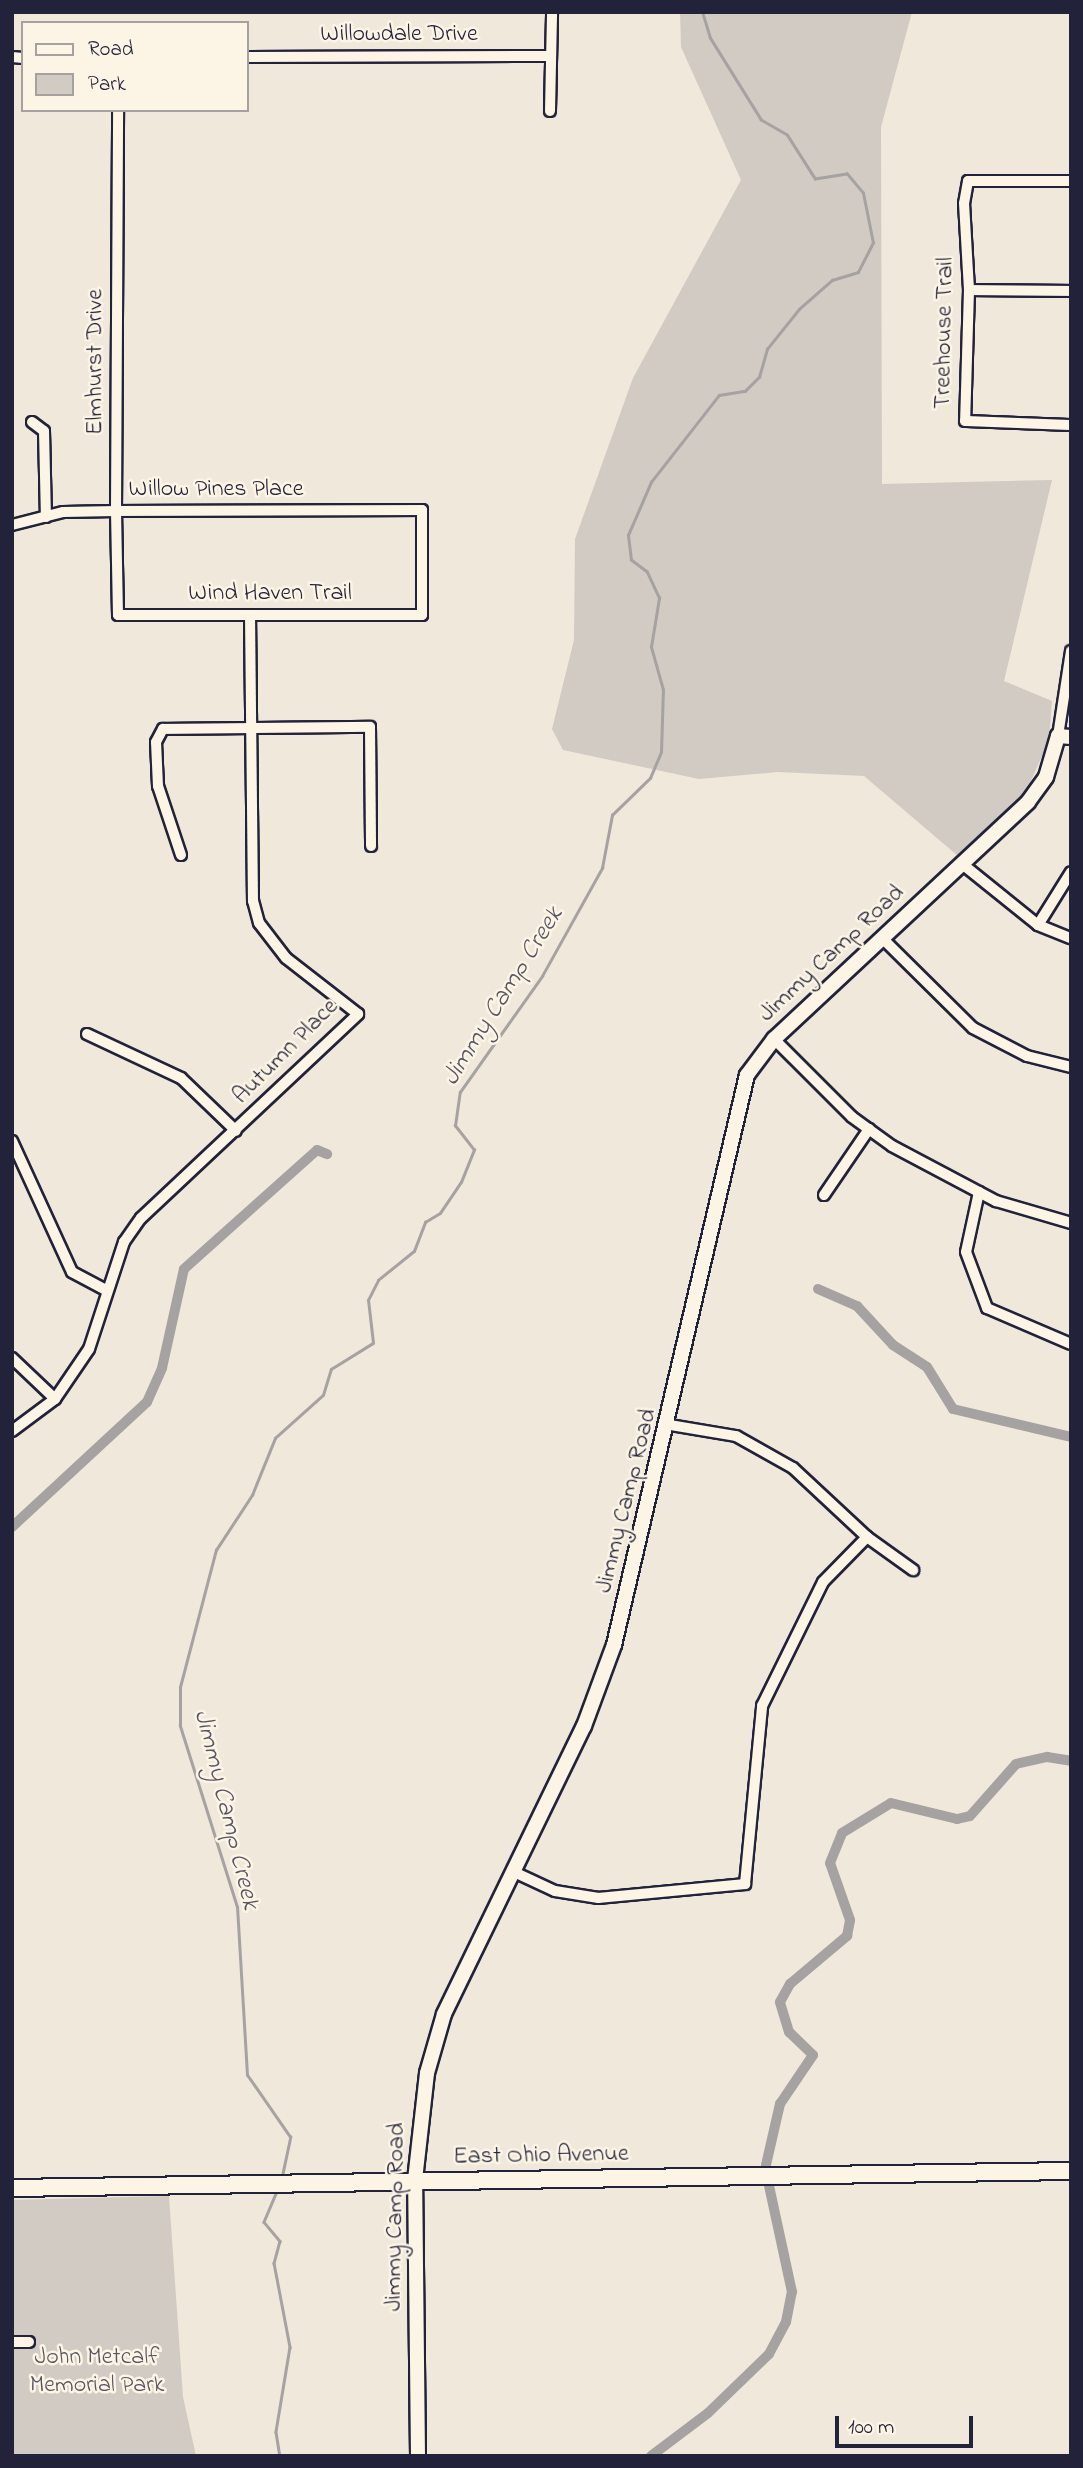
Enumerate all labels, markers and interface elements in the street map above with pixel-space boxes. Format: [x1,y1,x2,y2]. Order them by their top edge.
legend [21,21,248,112]
street label: Willowdale Drive [320,21,478,49]
text: Road [88,35,134,65]
text: Park [88,70,126,100]
street label: Treehouse Trail [929,257,961,409]
street label: Elmhurst Drive [82,289,110,435]
street label: Willow Pines Place [129,476,303,504]
street label: Wind Haven Trail [188,580,352,608]
street label: Jimmy Camp Road [753,879,911,1029]
water label: Jimmy Camp Creek [436,902,572,1092]
street label: Autumn Place [227,993,345,1111]
street label: Jimmy Camp Road [590,1406,664,1596]
water label: Jimmy Camp Creek [185,1707,265,1913]
street label: Jimmy Camp Road [380,2122,412,2312]
street label: East Ohio Avenue [453,2140,629,2172]
park label: John Metcalf Memorial Park [30,2344,164,2400]
scale bar [838,2402,976,2446]
text: 100 m [848,2413,894,2443]

